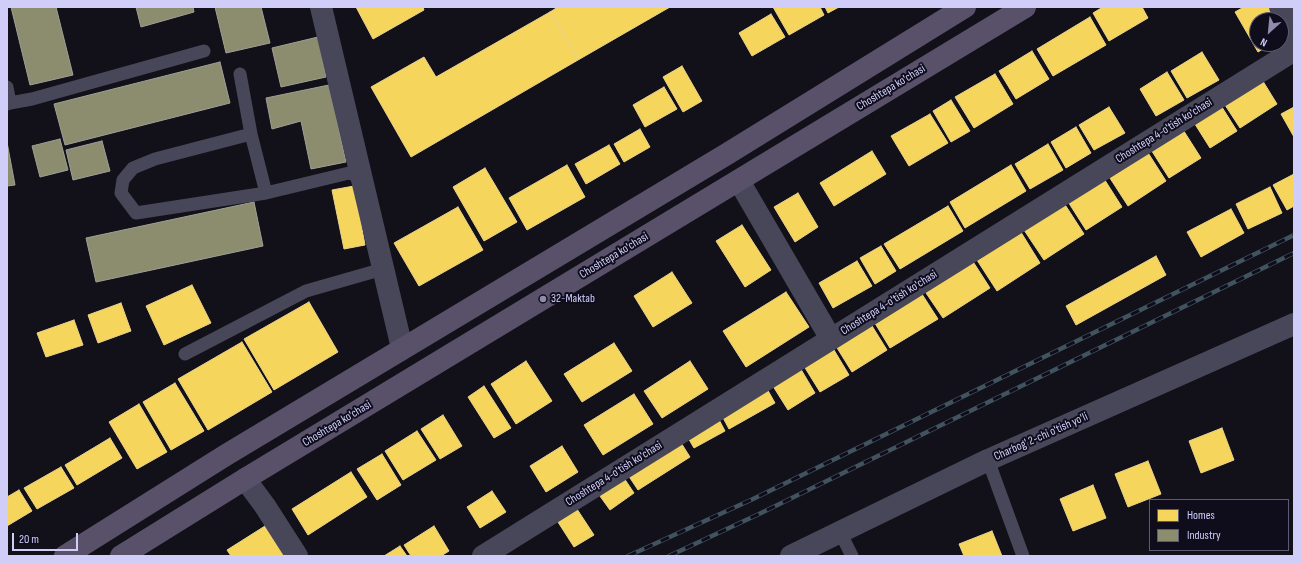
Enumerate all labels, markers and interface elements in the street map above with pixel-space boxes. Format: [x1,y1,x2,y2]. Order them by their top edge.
north arrow [1249,12,1289,52]
text: N [1258,35,1269,49]
street label: Choshtepa ko'chasi [854,62,928,114]
street label: Choshtepa 4-o'tish ko'chasi [1113,95,1215,167]
street label: Choshtepa ko'chasi [577,230,651,282]
street label: Choshtepa 4-o'tish ko'chasi [838,267,940,339]
place label: 32-Maktab [551,292,595,306]
marker: 32-Maktab [538,294,548,304]
street label: Choshtepa ko'chasi [300,398,374,450]
street label: Charbog' 2-chi o'tish yo'li [992,410,1090,464]
street label: Choshtepa 4-o'tish ko'chasi [563,438,665,510]
legend [1149,499,1289,551]
text: Homes [1187,508,1215,523]
scale bar [14,525,80,551]
text: Industry [1187,528,1221,543]
text: 20 m [19,532,39,547]

